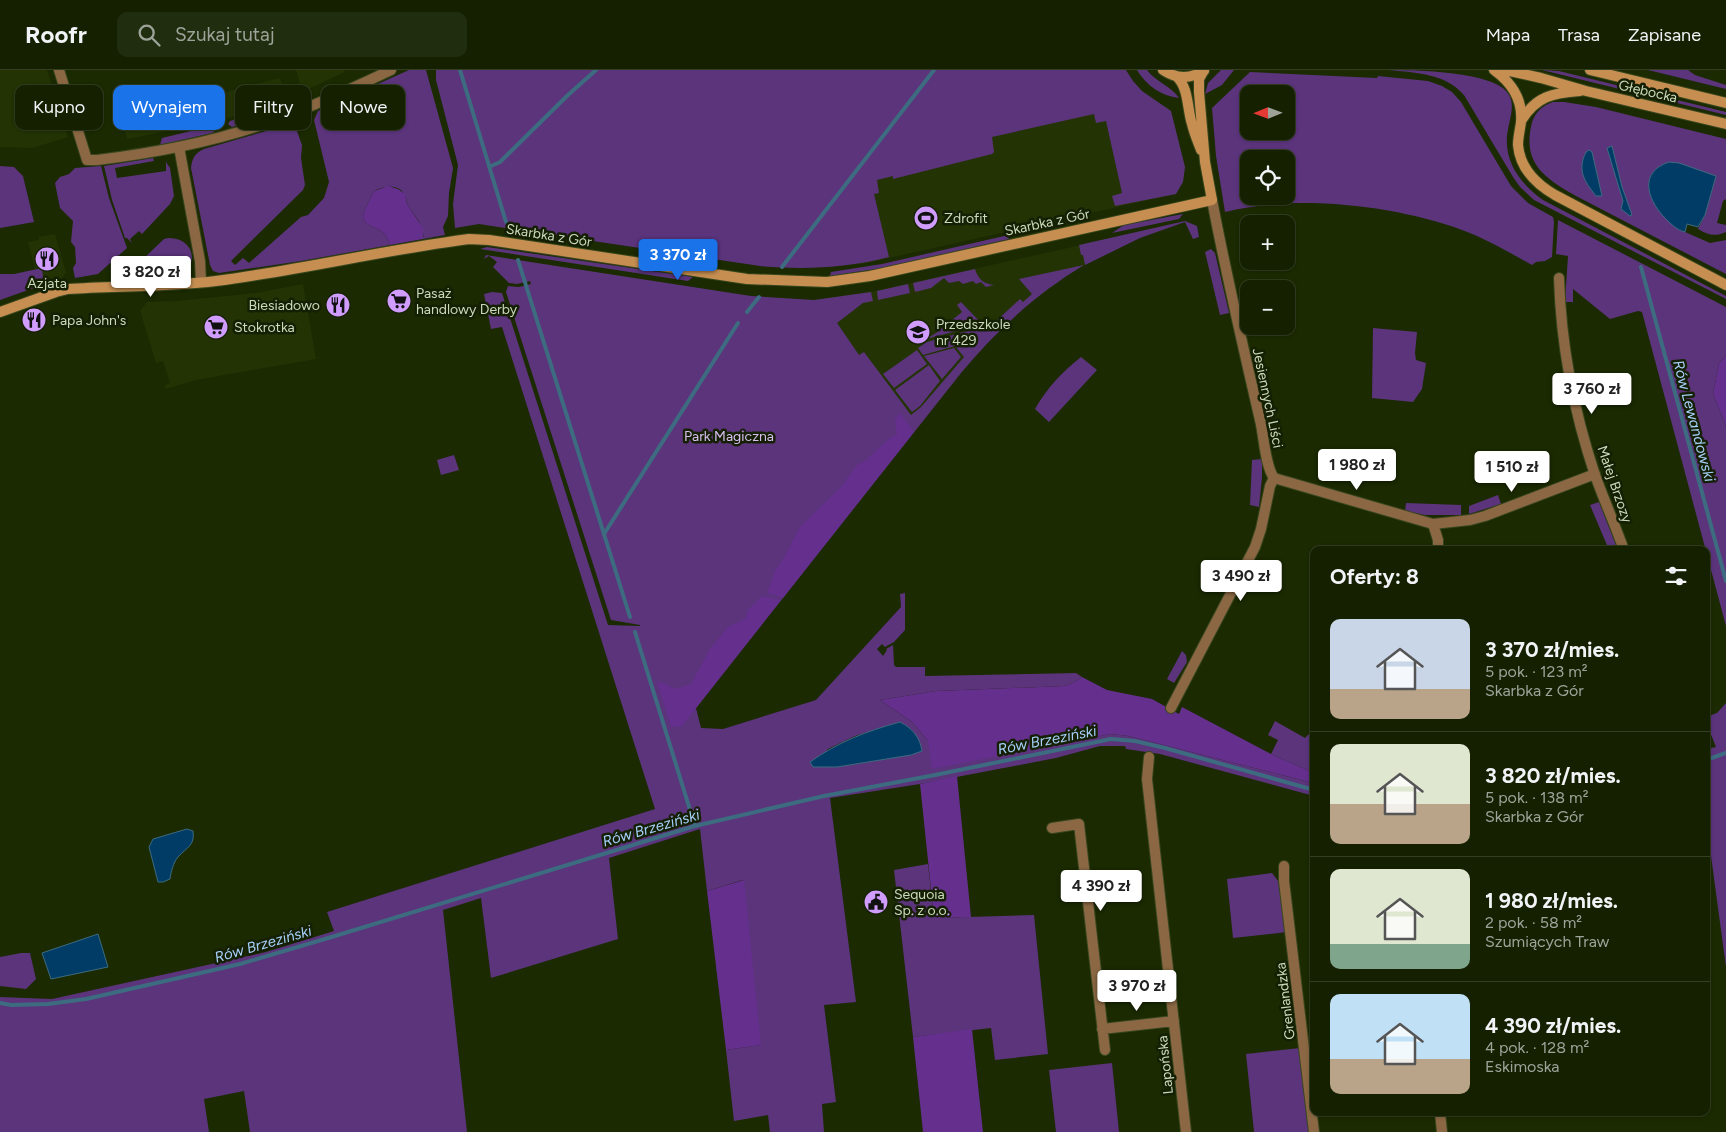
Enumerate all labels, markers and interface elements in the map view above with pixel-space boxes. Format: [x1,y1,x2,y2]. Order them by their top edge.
search box [117,12,467,57]
text: Roofr [25,20,87,49]
icon: search [135,21,163,49]
text: Szukaj tutaj [175,23,275,46]
text: Mapa [1486,24,1530,46]
text: Trasa [1558,24,1600,46]
text: Zapisane [1628,24,1701,46]
street label: Głębocka [1617,76,1679,107]
chip: Kupno [15,85,103,130]
chip: Wynajem [113,85,225,130]
chip: Filtry [235,85,311,130]
chip: Nowe [321,85,405,130]
north arrow [1240,85,1295,140]
map controls [1240,85,1295,335]
button: locate [1240,150,1295,205]
sports icon: Zdrofit [913,205,939,231]
street label: Skarbka z Gór [1003,205,1091,240]
place label: Zdrofit [944,210,988,227]
button: + [1240,215,1295,270]
street label: Skarbka z Gór [505,220,593,251]
pin: 3 370 zł [626,238,730,281]
text: 3 370 zł [650,245,706,264]
restaurant icon: Azjata [34,246,60,272]
pin: 3 820 zł [99,256,203,298]
text: 3 820 zł [122,262,180,281]
place label: Azjata [27,275,67,292]
button: − [1240,280,1295,335]
place label: Pasaż handlowy Derby [416,285,518,318]
supermarket icon: Pasaż handlowy Derby [386,288,412,314]
restaurant icon: Biesiadowo [325,292,351,318]
place label: Biesiadowo [249,297,320,314]
restaurant icon: Papa John's [21,307,47,333]
place label: Papa John's [52,312,126,329]
supermarket icon: Stokrotka [203,314,229,340]
place label: Przedszkole nr 429 [936,316,1011,349]
place label: Stokrotka [234,319,295,336]
school or university icon: Przedszkole nr 429 [905,319,931,345]
street label: Jesiennych Liści [1249,347,1286,450]
water label: Rów Lewandowski [1669,358,1719,484]
pin: 3 760 zł [1540,372,1644,415]
text: 3 760 zł [1563,379,1621,398]
park label: Park Magiczna [684,428,774,445]
street label: Małej Brzozy [1593,443,1636,525]
pin: 1 980 zł [1305,448,1409,491]
pin: 1 510 zł [1460,450,1564,493]
text: 1 980 zł [1329,455,1385,474]
text: 1 510 zł [1486,457,1539,476]
pin: 3 490 zł [1189,560,1293,602]
icon: filters [1662,562,1690,590]
text: Oferty: 8 [1330,564,1419,589]
text: 3 490 zł [1212,566,1270,585]
text: 3 370 zł/mies. [1485,637,1619,662]
icon: home [1370,639,1430,699]
text: 5 pok. · 123 m² [1485,662,1588,681]
text: Skarbka z Gór [1485,681,1584,700]
water label: Rów Brzeziński [996,722,1098,758]
text: 3 820 zł/mies. [1485,763,1621,788]
icon: home [1370,764,1430,824]
text: 5 pok. · 138 m² [1485,788,1588,807]
water label: Rów Brzeziński [600,805,702,850]
text: Skarbka z Gór [1485,807,1584,826]
pin: 4 390 zł [1049,870,1153,912]
text: 4 390 zł [1072,876,1130,895]
place label: Sequoia Sp. z o.o. [894,886,950,919]
text: 1 980 zł/mies. [1485,888,1618,913]
public building icon: Sequoia Sp. z o.o. [863,889,889,915]
icon: home [1370,889,1430,949]
text: 2 pok. · 58 m² [1485,913,1582,932]
water label: Rów Brzeziński [212,921,314,966]
text: Szumiących Traw [1485,932,1609,951]
street label: Grenlandzka [1272,961,1299,1041]
pin: 3 970 zł [1085,970,1189,1012]
text: 3 970 zł [1108,976,1166,995]
text: 4 390 zł/mies. [1485,1013,1621,1038]
icon: home [1370,1014,1430,1074]
street label: Lapońska [1154,1035,1177,1095]
text: 4 pok. · 128 m² [1485,1038,1589,1057]
text: Eskimoska [1485,1057,1560,1076]

